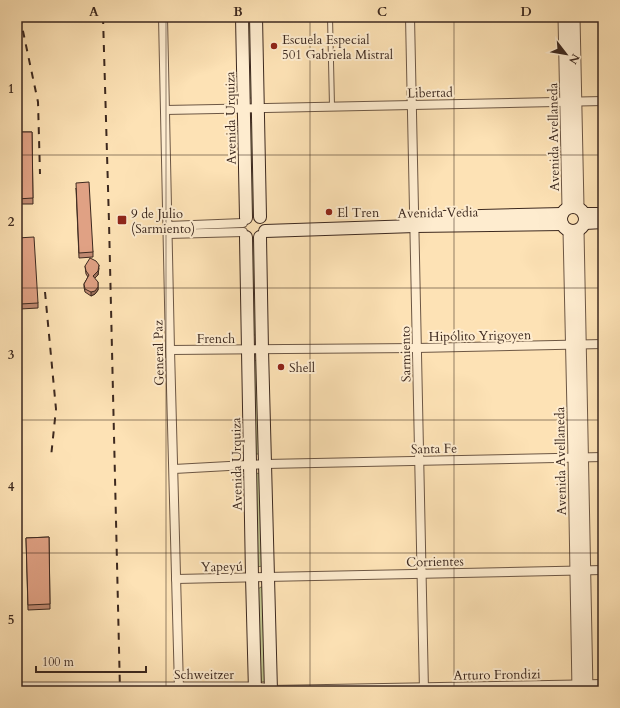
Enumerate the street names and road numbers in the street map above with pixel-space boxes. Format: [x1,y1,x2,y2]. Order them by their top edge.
street label: Avenida Urquiza [221,71,241,165]
street label: Avenida Avellaneda [544,82,564,191]
street label: Libertad [407,84,453,102]
street label: Avenida Vedia [398,203,479,223]
street label: General Paz [149,320,169,386]
street label: Sarmiento [397,326,415,382]
street label: Hipólito Yrigoyen [429,326,532,346]
street label: French [197,330,235,348]
street label: Avenida Avellaneda [551,406,571,515]
street label: Avenida Urquiza [227,417,247,511]
street label: Santa Fe [411,440,457,458]
street label: Corrientes [406,552,464,572]
street label: Yapeyú [201,558,243,576]
street label: Arturo Frondizi [453,665,541,685]
street label: Schweitzer [174,666,234,684]

